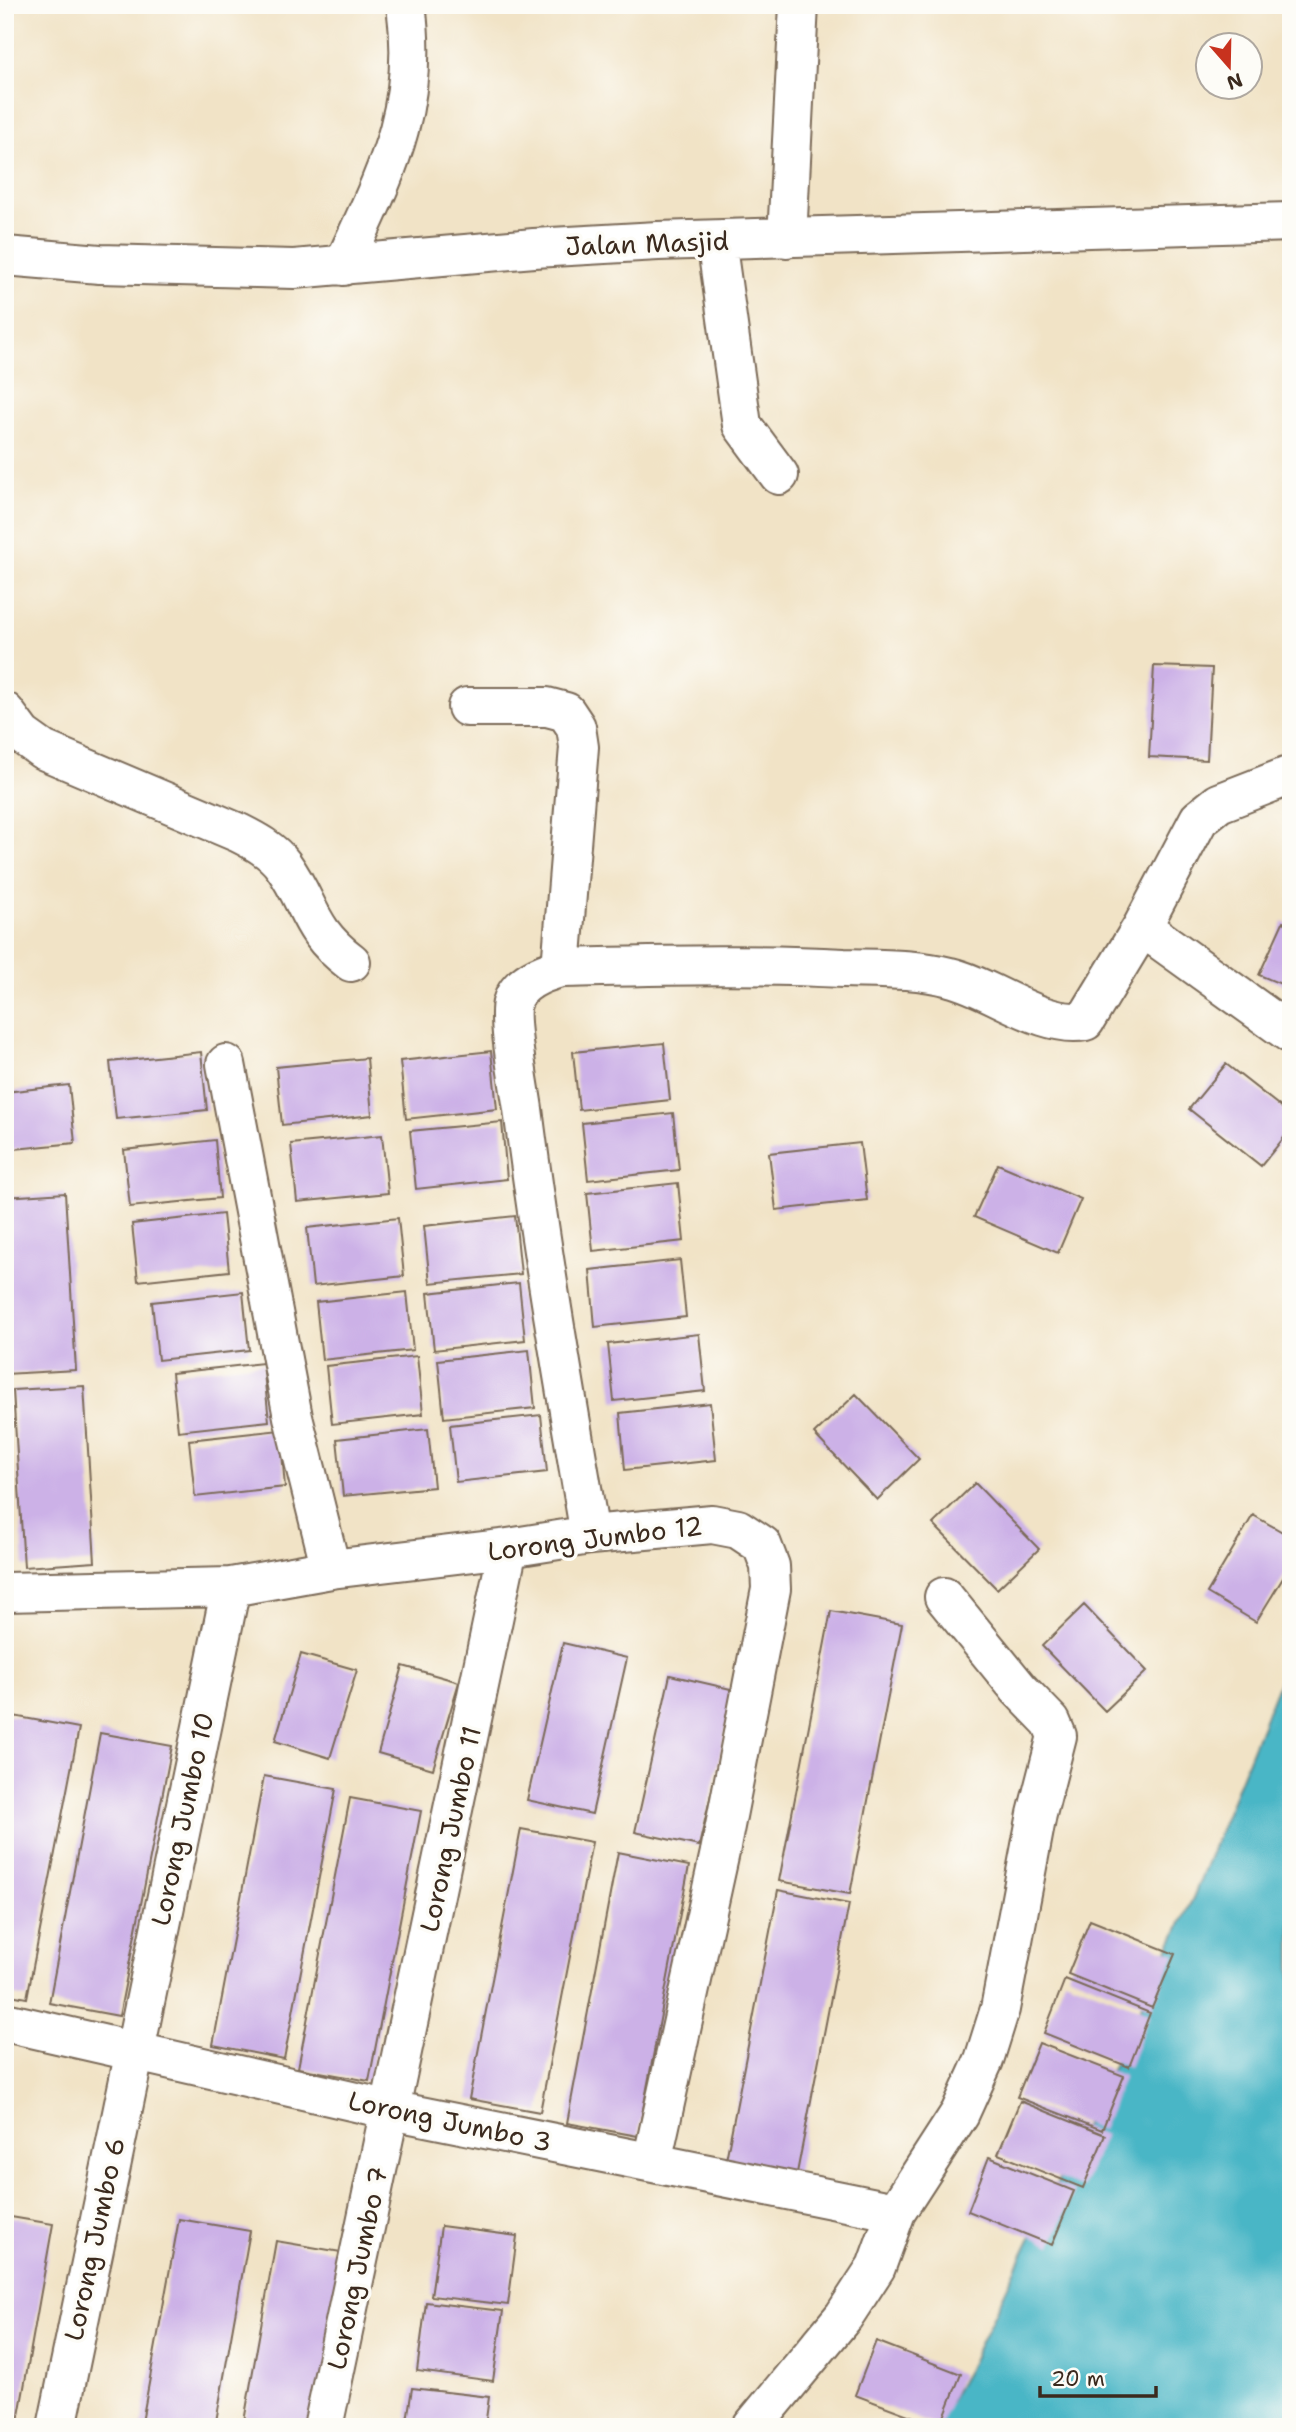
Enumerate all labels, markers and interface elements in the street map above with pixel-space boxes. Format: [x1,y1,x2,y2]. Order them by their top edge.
north arrow [1194,32,1264,102]
text: N [1223,67,1246,96]
street label: Jalan Masjid [565,223,729,263]
street label: Lorong Jumbo 12 [485,1507,705,1569]
street label: Lorong Jumbo 10 [142,1709,222,1929]
street label: Lorong Jumbo 11 [411,1723,489,1935]
street label: Lorong Jumbo 3 [345,2082,555,2160]
street label: Lorong Jumbo 6 [55,2134,133,2344]
street label: Lorong Jumbo 7 [318,2163,396,2373]
scale bar [1040,2355,1156,2399]
text: 20 m [1051,2365,1105,2393]

